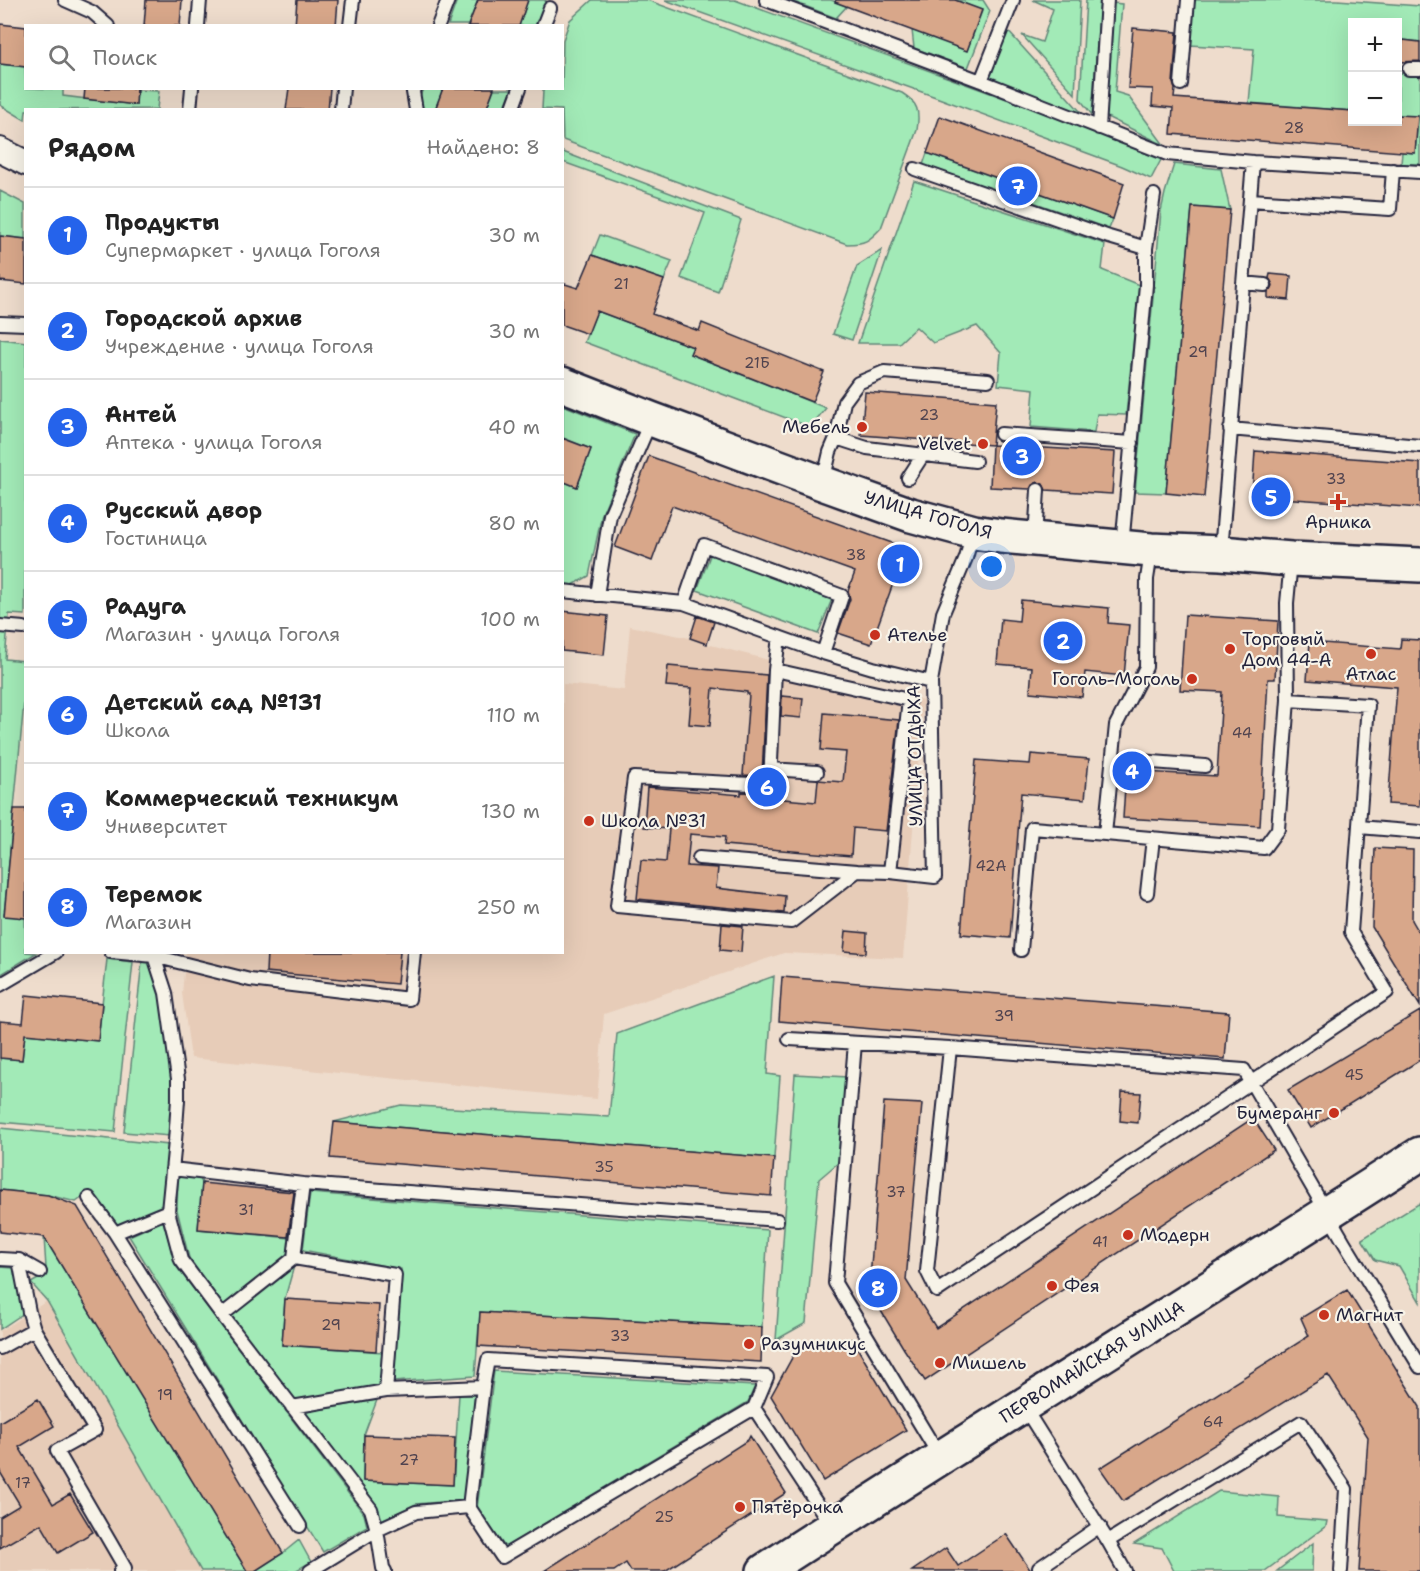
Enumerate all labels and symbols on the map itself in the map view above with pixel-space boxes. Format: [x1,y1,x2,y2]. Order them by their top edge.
house number: 28 [1284,118,1304,138]
pin: 7 [998,164,1038,208]
house number: 21 [613,274,629,294]
house number: 29 [1188,342,1208,362]
house number: 21Б [744,353,770,373]
house number: 23 [919,405,939,425]
place label: Мебель [782,415,850,439]
marker: Мебель [855,420,869,434]
place label: Velvet [918,432,971,456]
pin: 3 [1002,434,1042,478]
marker: Velvet [976,437,990,451]
house number: 33 [1326,469,1346,489]
pin: 5 [1252,474,1290,520]
street label: УЛИЦА ГОГОЛЯ [861,485,995,545]
marker: Арника [1331,495,1345,509]
place label: Арника [1305,510,1371,534]
pin: 1 [880,542,920,586]
house number: 38 [846,545,866,565]
your location [977,552,1006,581]
pin: 2 [1044,618,1082,664]
place label: Ателье [887,623,947,647]
place label: Торговый Дом 44-А [1242,627,1331,672]
marker: Ателье [868,628,882,642]
marker: Торговый Дом 44-А [1223,642,1237,656]
marker: Атлас [1364,647,1378,661]
place label: Атлас [1346,662,1396,686]
place label: Гоголь-Моголь [1052,667,1180,691]
marker: Гоголь-Моголь [1185,672,1199,686]
street label: УЛИЦА ОТДЫХА [902,685,928,827]
house number: 44 [1232,723,1252,743]
pin: 4 [1112,748,1152,794]
pin: 6 [748,764,786,810]
place label: Школа №31 [601,809,706,833]
marker: Школа №31 [582,814,596,828]
house number: 42А [976,856,1007,876]
house number: 39 [994,1006,1014,1026]
house number: 45 [1344,1065,1364,1085]
place label: Бумеранг [1236,1101,1322,1125]
marker: Бумеранг [1327,1106,1341,1120]
house number: 35 [594,1157,614,1177]
house number: 37 [886,1182,906,1202]
house number: 31 [238,1200,254,1220]
place label: Модерн [1140,1223,1210,1247]
marker: Модерн [1121,1228,1135,1242]
house number: 41 [1092,1232,1108,1252]
pin: 8 [858,1266,898,1310]
place label: Фея [1064,1274,1100,1298]
marker: Фея [1045,1279,1059,1293]
street label: ПЕРВОМАЙСКАЯ УЛИЦА [995,1295,1189,1429]
place label: Магнит [1336,1303,1404,1327]
marker: Магнит [1317,1308,1331,1322]
house number: 29 [321,1315,341,1335]
house number: 33 [610,1326,630,1346]
place label: Разумникус [761,1332,866,1356]
marker: Разумникус [742,1337,756,1351]
place label: Мишель [952,1351,1026,1375]
marker: Мишель [933,1356,947,1370]
house number: 19 [157,1385,173,1405]
house number: 64 [1203,1412,1223,1432]
house number: 27 [399,1450,419,1470]
house number: 17 [15,1473,31,1493]
place label: Пятёрочка [752,1495,843,1519]
marker: Пятёрочка [733,1500,747,1514]
house number: 25 [654,1507,674,1527]

